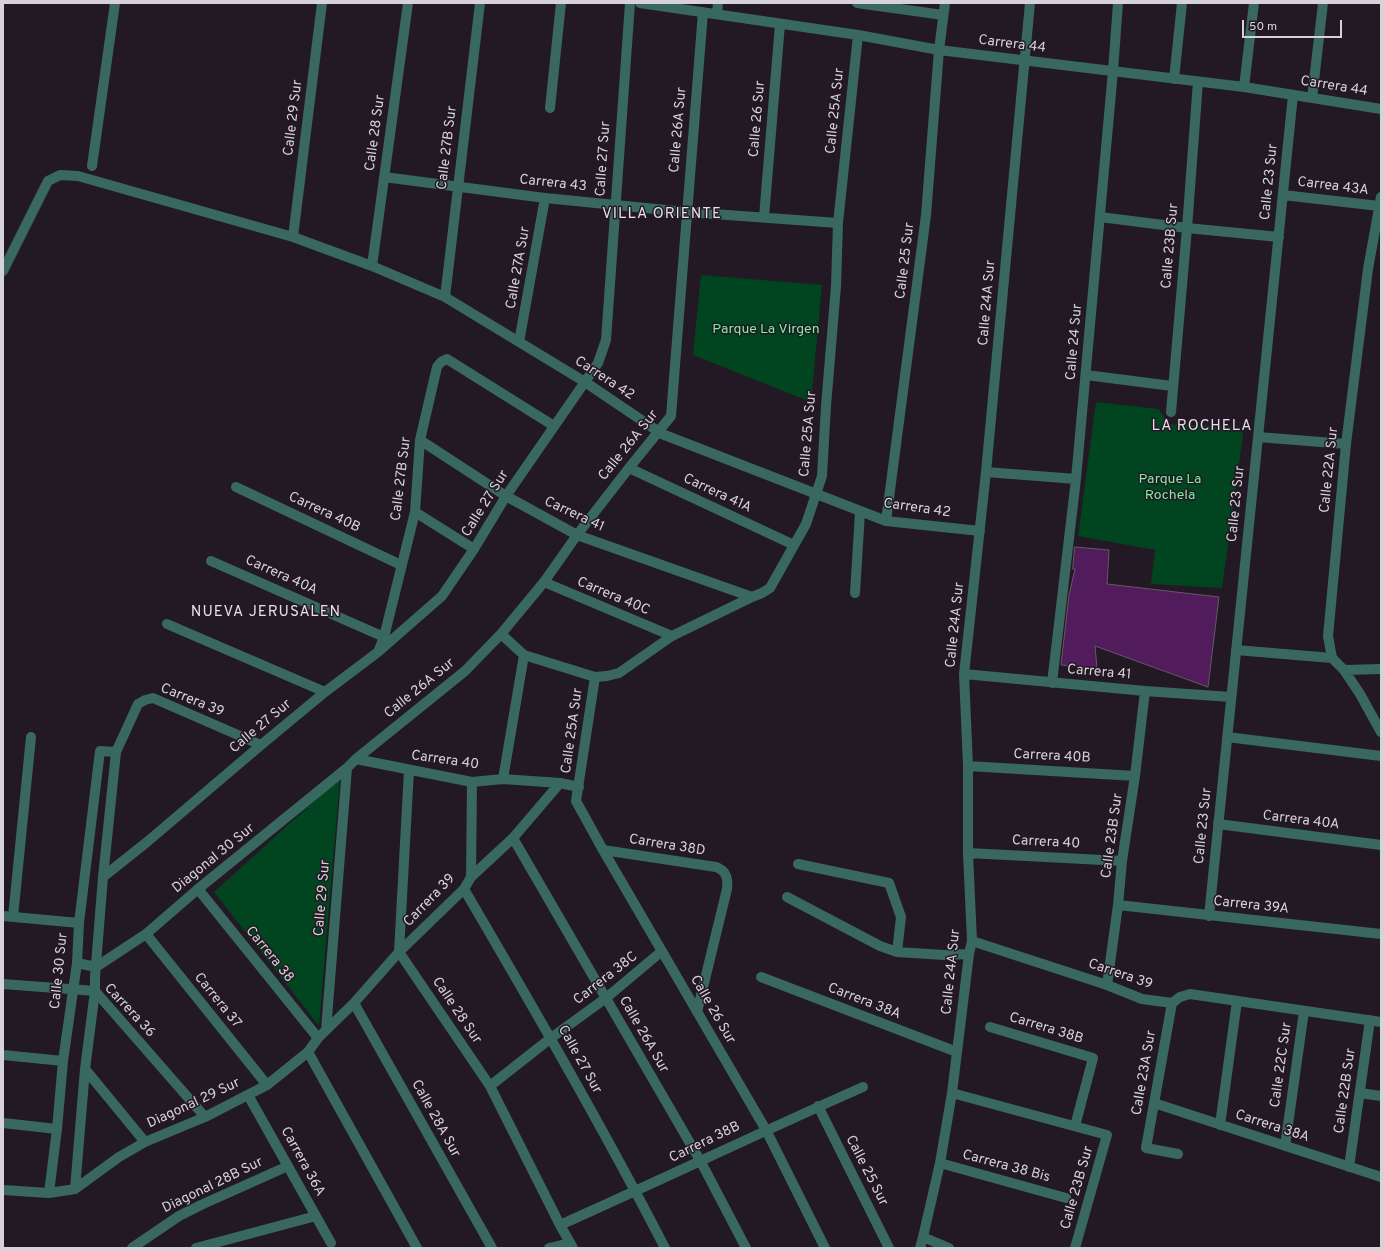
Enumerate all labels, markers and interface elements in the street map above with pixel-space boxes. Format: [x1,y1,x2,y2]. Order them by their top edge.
scale bar [1244,12,1344,38]
text: 50 m [1249,19,1277,35]
street label: Carrera 44 [977,33,1047,57]
street label: Calle 25A Sur [823,67,849,155]
street label: Carrera 44 [1299,73,1369,101]
street label: Calle 29 Sur [281,79,307,157]
street label: Calle 26 Sur [746,80,770,158]
street label: Calle 26A Sur [667,87,691,173]
street label: Calle 28 Sur [362,94,390,172]
street label: Calle 27B Sur [435,105,461,191]
street label: Calle 27 Sur [593,121,615,197]
street label: Calle 23 Sur [1258,143,1282,221]
street label: Carrera 43 [518,172,588,196]
street label: Carrea 43A [1296,174,1370,200]
street label: Calle 23B Sur [1159,203,1183,289]
district label: VILLA ORIENTE [602,206,722,224]
street label: Calle 25 Sur [893,222,919,300]
street label: Calle 27A Sur [503,226,535,310]
street label: Calle 24A Sur [976,259,1000,347]
street label: Calle 24 Sur [1063,303,1087,381]
park label: Parque La Virgen [712,322,820,338]
street label: Carrera 42 [571,353,637,405]
street label: Calle 25A Sur [797,390,821,478]
street label: Calle 26A Sur [595,407,663,485]
district label: LA ROCHELA [1151,418,1253,436]
street label: Calle 22A Sur [1317,426,1343,514]
street label: Calle 27B Sur [389,436,415,522]
street label: Calle 23 Sur [1225,465,1249,543]
street label: Calle 27 Sur [459,468,513,540]
street label: Carrera 41A [680,471,754,517]
park label: Parque La Rochela [1139,472,1201,504]
street label: Carrera 40B [285,489,363,537]
street label: Carrera 41 [541,494,607,536]
street label: Carrera 42 [882,496,952,522]
street label: Carrera 40A [242,553,320,599]
street label: Carrera 40C [574,574,652,620]
street label: Calle 24A Sur [943,581,969,669]
district label: NUEVA JERUSALEN [191,604,341,622]
street label: Calle 26A Sur [381,655,459,723]
street label: Carrera 41 [1066,662,1132,684]
street label: Carrera 39 [158,681,226,721]
street label: Calle 25A Sur [559,687,587,775]
street label: Calle 27 Sur [227,696,295,758]
street label: Carrera 40B [1013,747,1091,767]
street label: Carrera 40 [410,748,480,774]
street label: Calle 23 Sur [1192,787,1216,865]
street label: Calle 23B Sur [1099,792,1127,880]
street label: Carrera 40A [1262,808,1340,834]
street label: Diagonal 30 Sur [170,821,258,897]
street label: Carrera 38D [628,832,706,860]
street label: Carrera 40 [1011,833,1081,853]
street label: Calle 29 Sur [311,859,335,937]
street label: Carrera 39 [401,871,459,931]
street label: Carrera 39A [1212,894,1290,918]
street label: Carrera 38 [241,923,297,987]
street label: Calle 24A Sur [939,928,965,1016]
street label: Calle 30 Sur [48,932,72,1010]
street label: Carrera 38C [571,949,641,1009]
street label: Carrera 39 [1086,956,1154,994]
street label: Carrera 37 [190,970,244,1032]
street label: Calle 26 Sur [686,973,738,1047]
street label: Calle 28 Sur [428,974,484,1048]
street label: Carrera 38A [825,980,903,1024]
street label: Carrera 36 [100,981,158,1041]
street label: Calle 26A Sur [614,994,672,1076]
street label: Carrera 38B [1007,1010,1085,1048]
street label: Calle 22C Sur [1268,1021,1296,1109]
street label: Calle 27 Sur [553,1023,605,1097]
street label: Calle 23A Sur [1129,1029,1161,1117]
street label: Calle 22B Sur [1332,1047,1360,1135]
street label: Diagonal 29 Sur [145,1075,243,1133]
street label: Calle 28A Sur [407,1077,463,1161]
street label: Carrera 38A [1233,1107,1311,1147]
street label: Carrera 38B [667,1119,743,1167]
street label: Carrera 36A [276,1124,328,1200]
street label: Calle 25 Sur [841,1133,891,1209]
street label: Calle 23B Sur [1058,1144,1098,1232]
street label: Carrera 38 Bis [960,1147,1052,1187]
street label: Diagonal 28B Sur [160,1154,266,1218]

